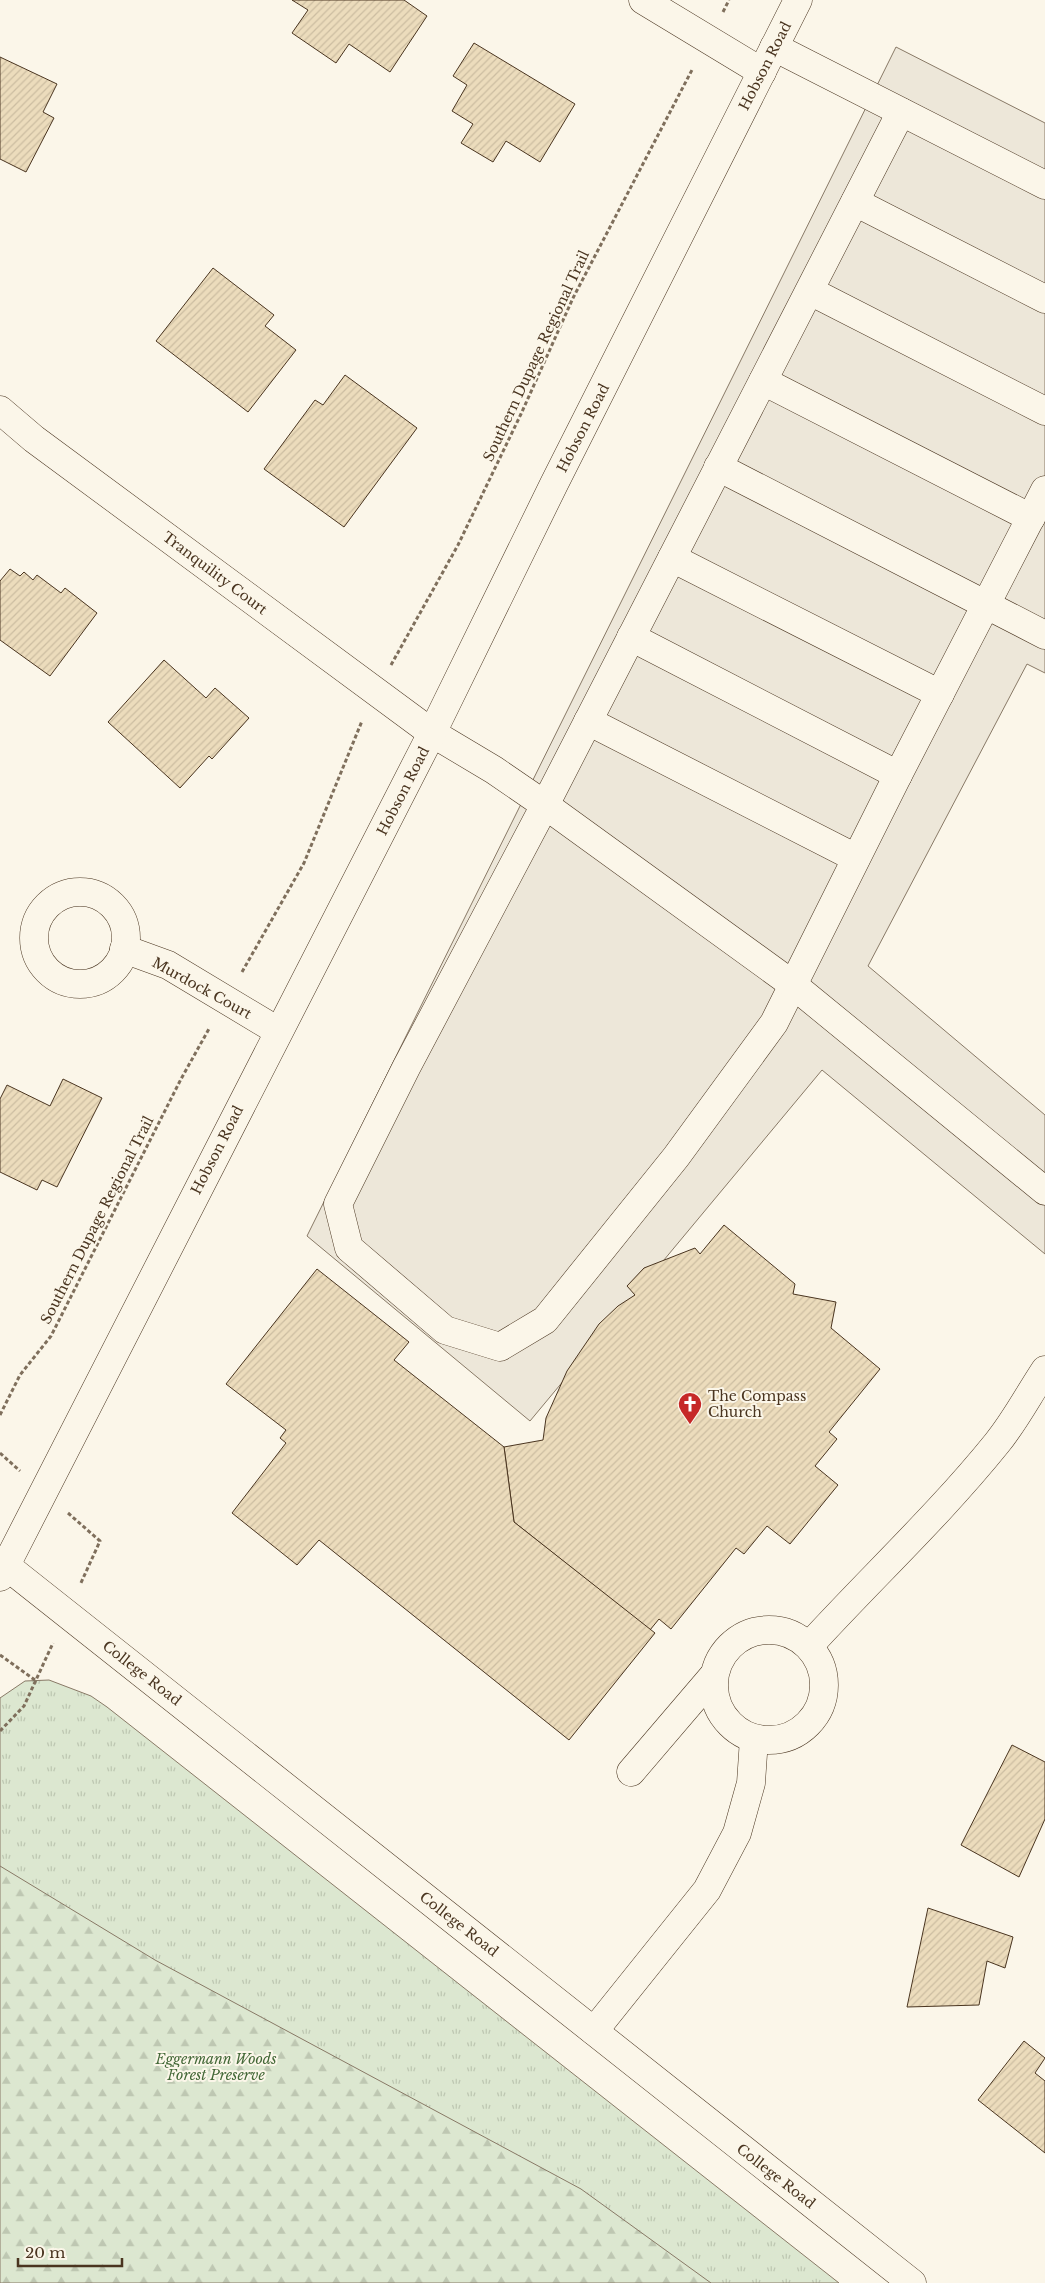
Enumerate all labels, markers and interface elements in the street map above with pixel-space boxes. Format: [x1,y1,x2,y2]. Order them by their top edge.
street label: Hobson Road [735,18,795,113]
street label: Southern Dupage Regional Trail [479,247,593,464]
street label: Hobson Road [553,380,613,475]
street label: Tranquility Court [159,528,271,619]
street label: Hobson Road [373,743,433,838]
street label: Murdock Court [149,953,256,1023]
street label: Hobson Road [187,1102,247,1197]
street label: Southern Dupage Regional Trail [37,1113,158,1327]
place label: The Compass Church [708,1387,806,1421]
church icon: The Compass Church [677,1391,703,1425]
street label: College Road [99,1637,185,1710]
street label: College Road [416,1888,502,1961]
park label: Eggermann Woods Forest Preserve [154,2050,277,2084]
street label: College Road [733,2140,819,2213]
scale bar [18,2236,121,2268]
text: 20 m [25,2243,65,2262]

